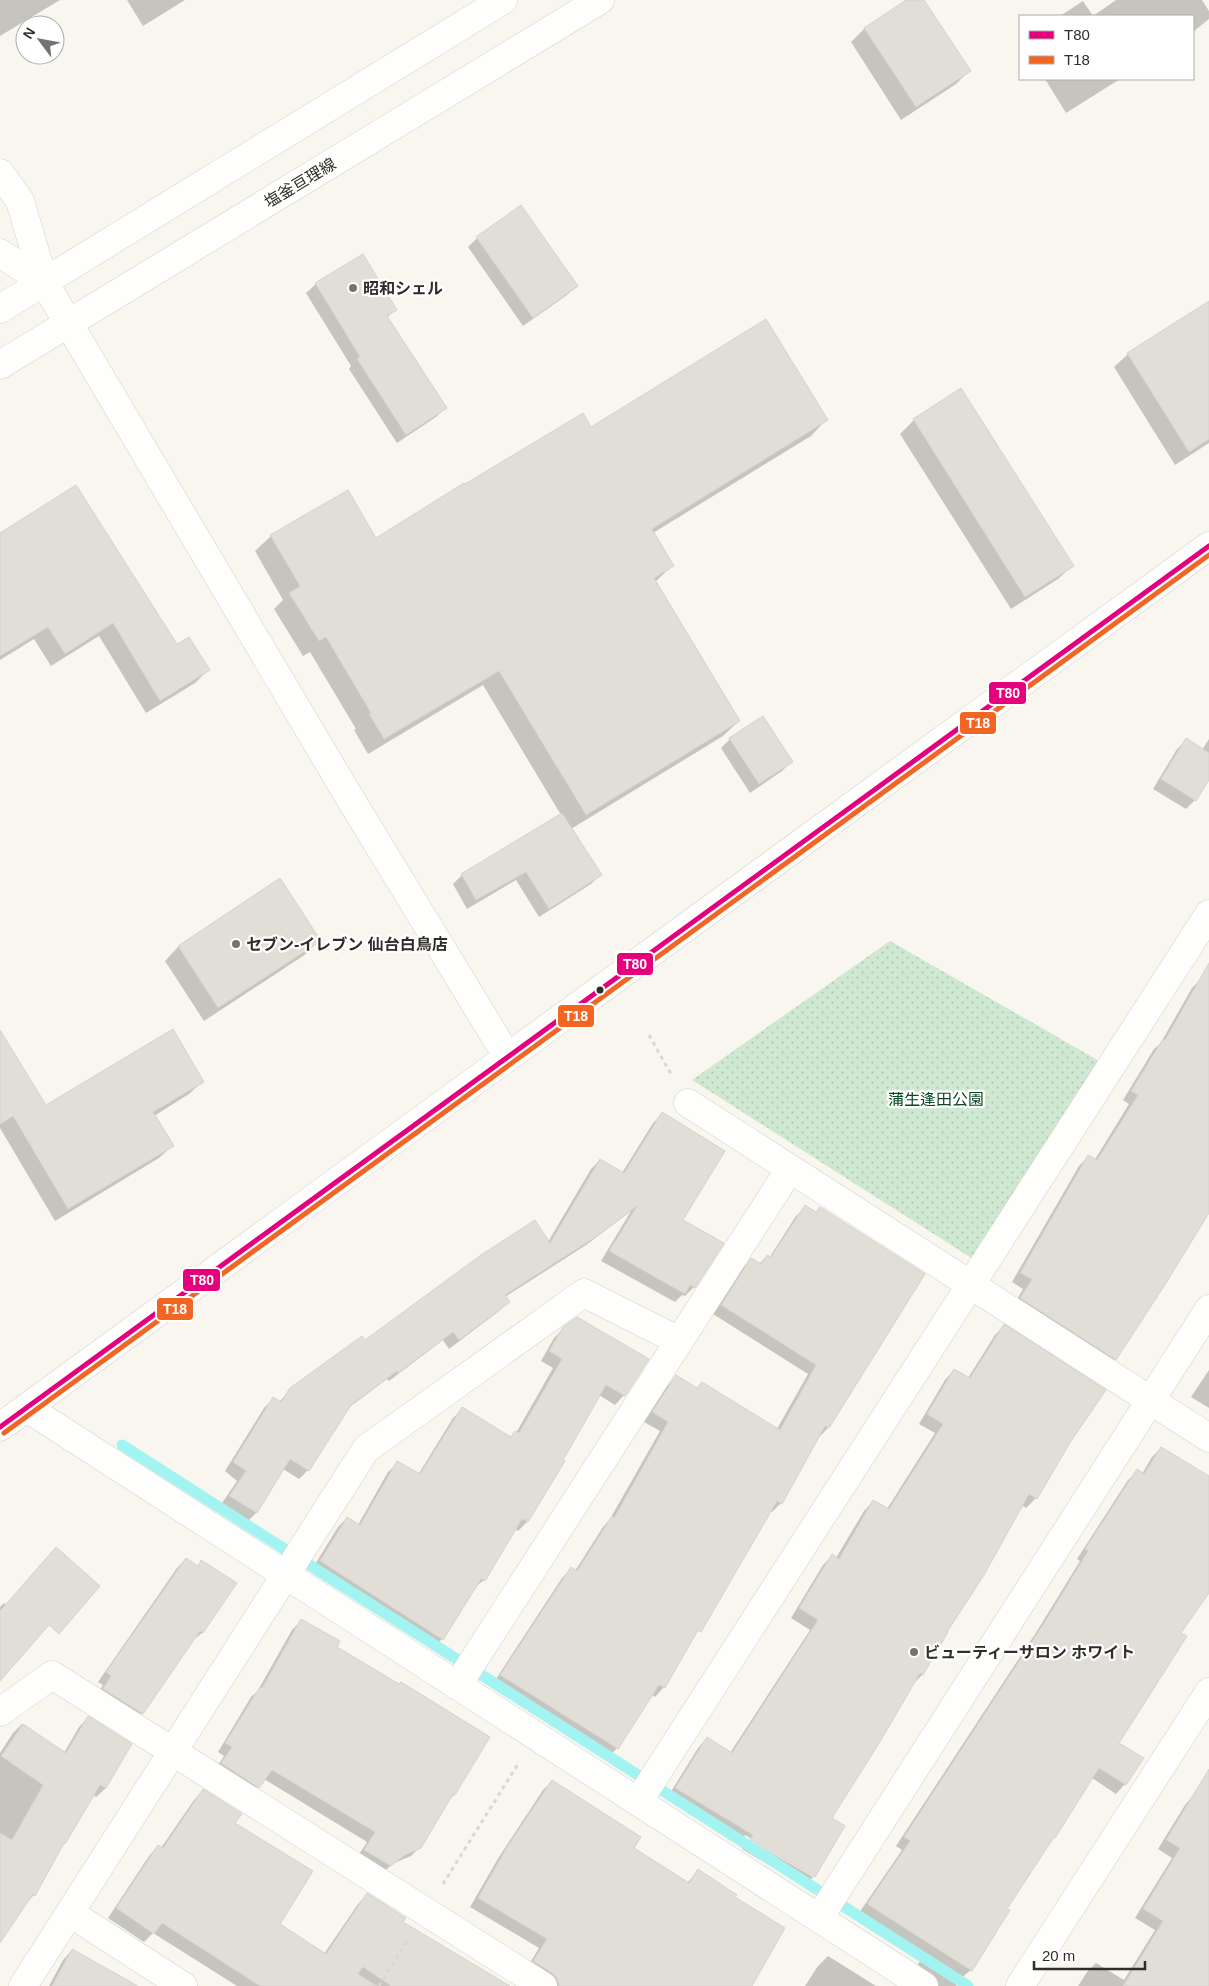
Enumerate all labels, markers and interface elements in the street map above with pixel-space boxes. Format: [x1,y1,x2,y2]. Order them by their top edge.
north arrow [15,15,65,65]
legend [1019,15,1194,80]
text: N [20,25,38,42]
text: T80 [1064,26,1090,43]
text: T18 [1064,51,1090,68]
street label: 塩釜亘理線 [261,155,339,211]
place label: 昭和シェル [363,280,443,297]
marker: 昭和シェル [347,282,359,294]
line badge: T80 [988,681,1027,705]
text: T80 [996,685,1020,701]
line badge: T18 [959,711,997,735]
text: T18 [966,715,990,731]
place label: セブン-イレブン 仙台白鳥店 [246,935,448,953]
marker: セブン-イレブン 仙台白鳥店 [230,938,242,950]
line badge: T80 [616,952,654,976]
text: T80 [623,956,647,972]
unlabelled marker [595,985,605,995]
line badge: T18 [557,1004,595,1028]
text: T18 [564,1008,588,1024]
park label: 蒲生逢田公園 [888,1091,984,1108]
line badge: T80 [182,1268,221,1292]
text: T80 [190,1272,214,1288]
line badge: T18 [156,1297,194,1321]
text: T18 [163,1301,187,1317]
place label: ビューティーサロン ホワイト [924,1644,1135,1661]
marker: ビューティーサロン ホワイト [908,1646,920,1658]
scale bar [1034,1938,1145,1970]
text: 20 m [1042,1947,1075,1964]

